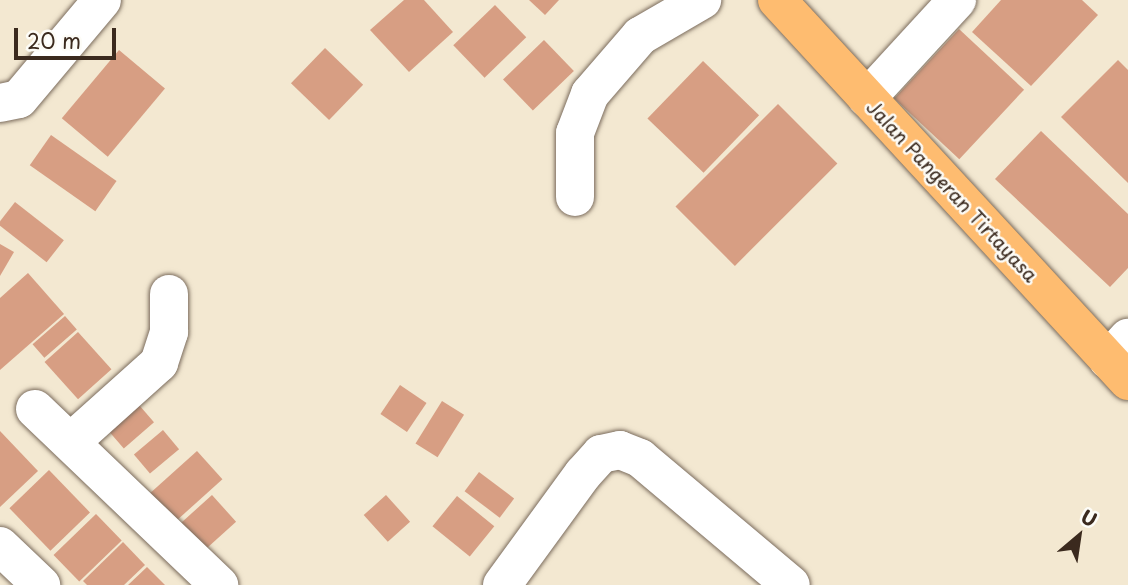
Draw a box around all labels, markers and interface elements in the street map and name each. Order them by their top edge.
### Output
scale bar [18,14,119,58]
text: 20 m [27,24,81,56]
street label: Jalan Pangeran Tirtayasa [862,96,1042,286]
north arrow [1044,501,1114,571]
text: U [1076,502,1102,533]

